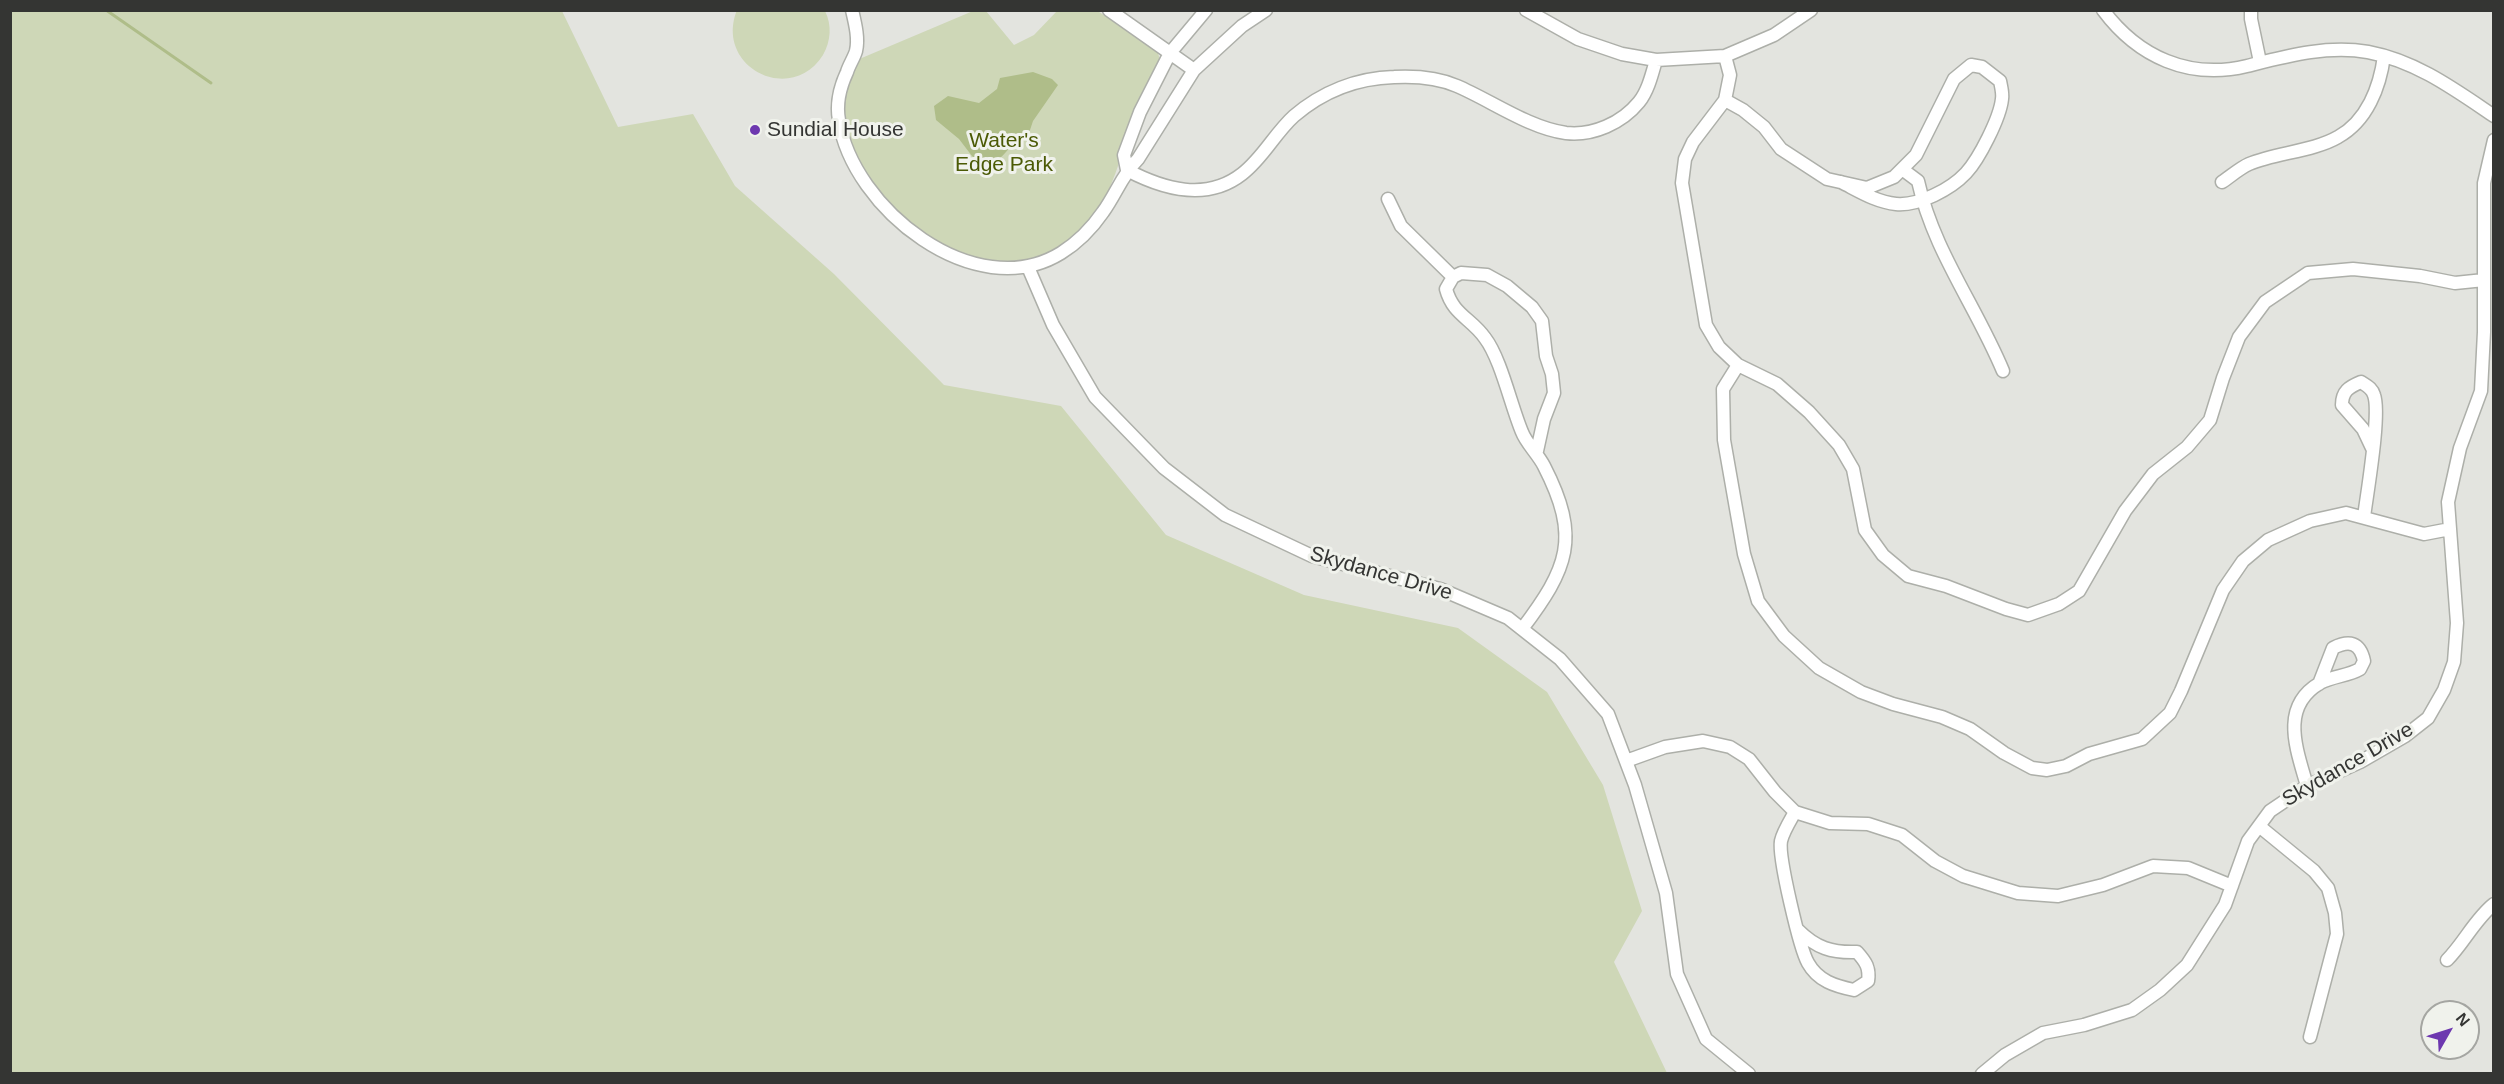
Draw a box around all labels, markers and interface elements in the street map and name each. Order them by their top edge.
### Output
place label: Sundial House [767,117,904,143]
marker: Sundial House [748,123,762,137]
park label: Water's Edge Park [955,128,1053,178]
street label: Skydance Drive [1307,542,1455,606]
street label: Skydance Drive [2278,717,2418,813]
north arrow [2420,1000,2480,1060]
text: N [2453,1010,2473,1029]

